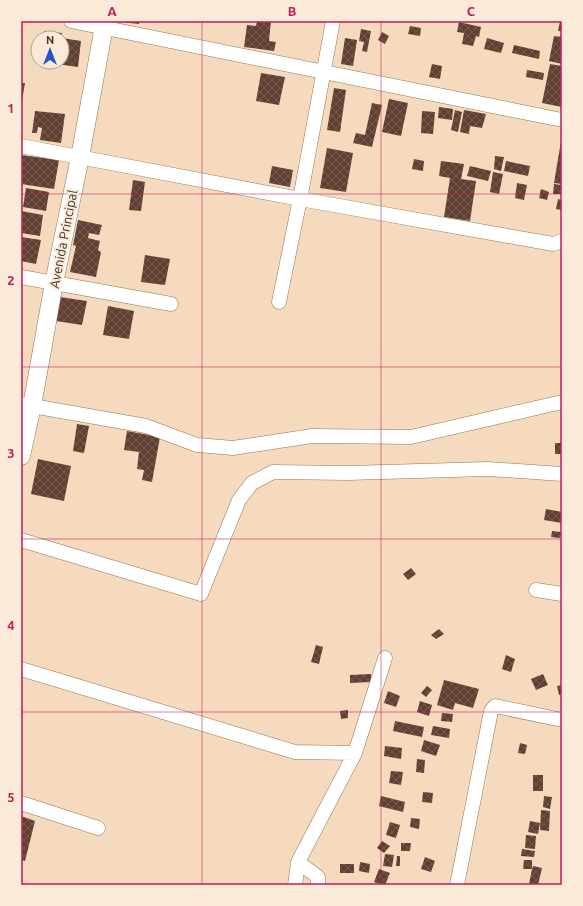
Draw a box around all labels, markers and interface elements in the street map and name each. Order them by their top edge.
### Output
text: A [107,4,117,18]
text: B [288,4,297,18]
text: C [467,4,476,18]
north arrow [30,30,70,70]
text: N [46,34,54,46]
text: 1 [7,101,15,115]
street label: Avenida Principal [47,188,80,289]
text: 2 [7,273,15,287]
text: 3 [7,446,15,460]
text: 4 [7,618,15,632]
text: 5 [7,790,15,804]

